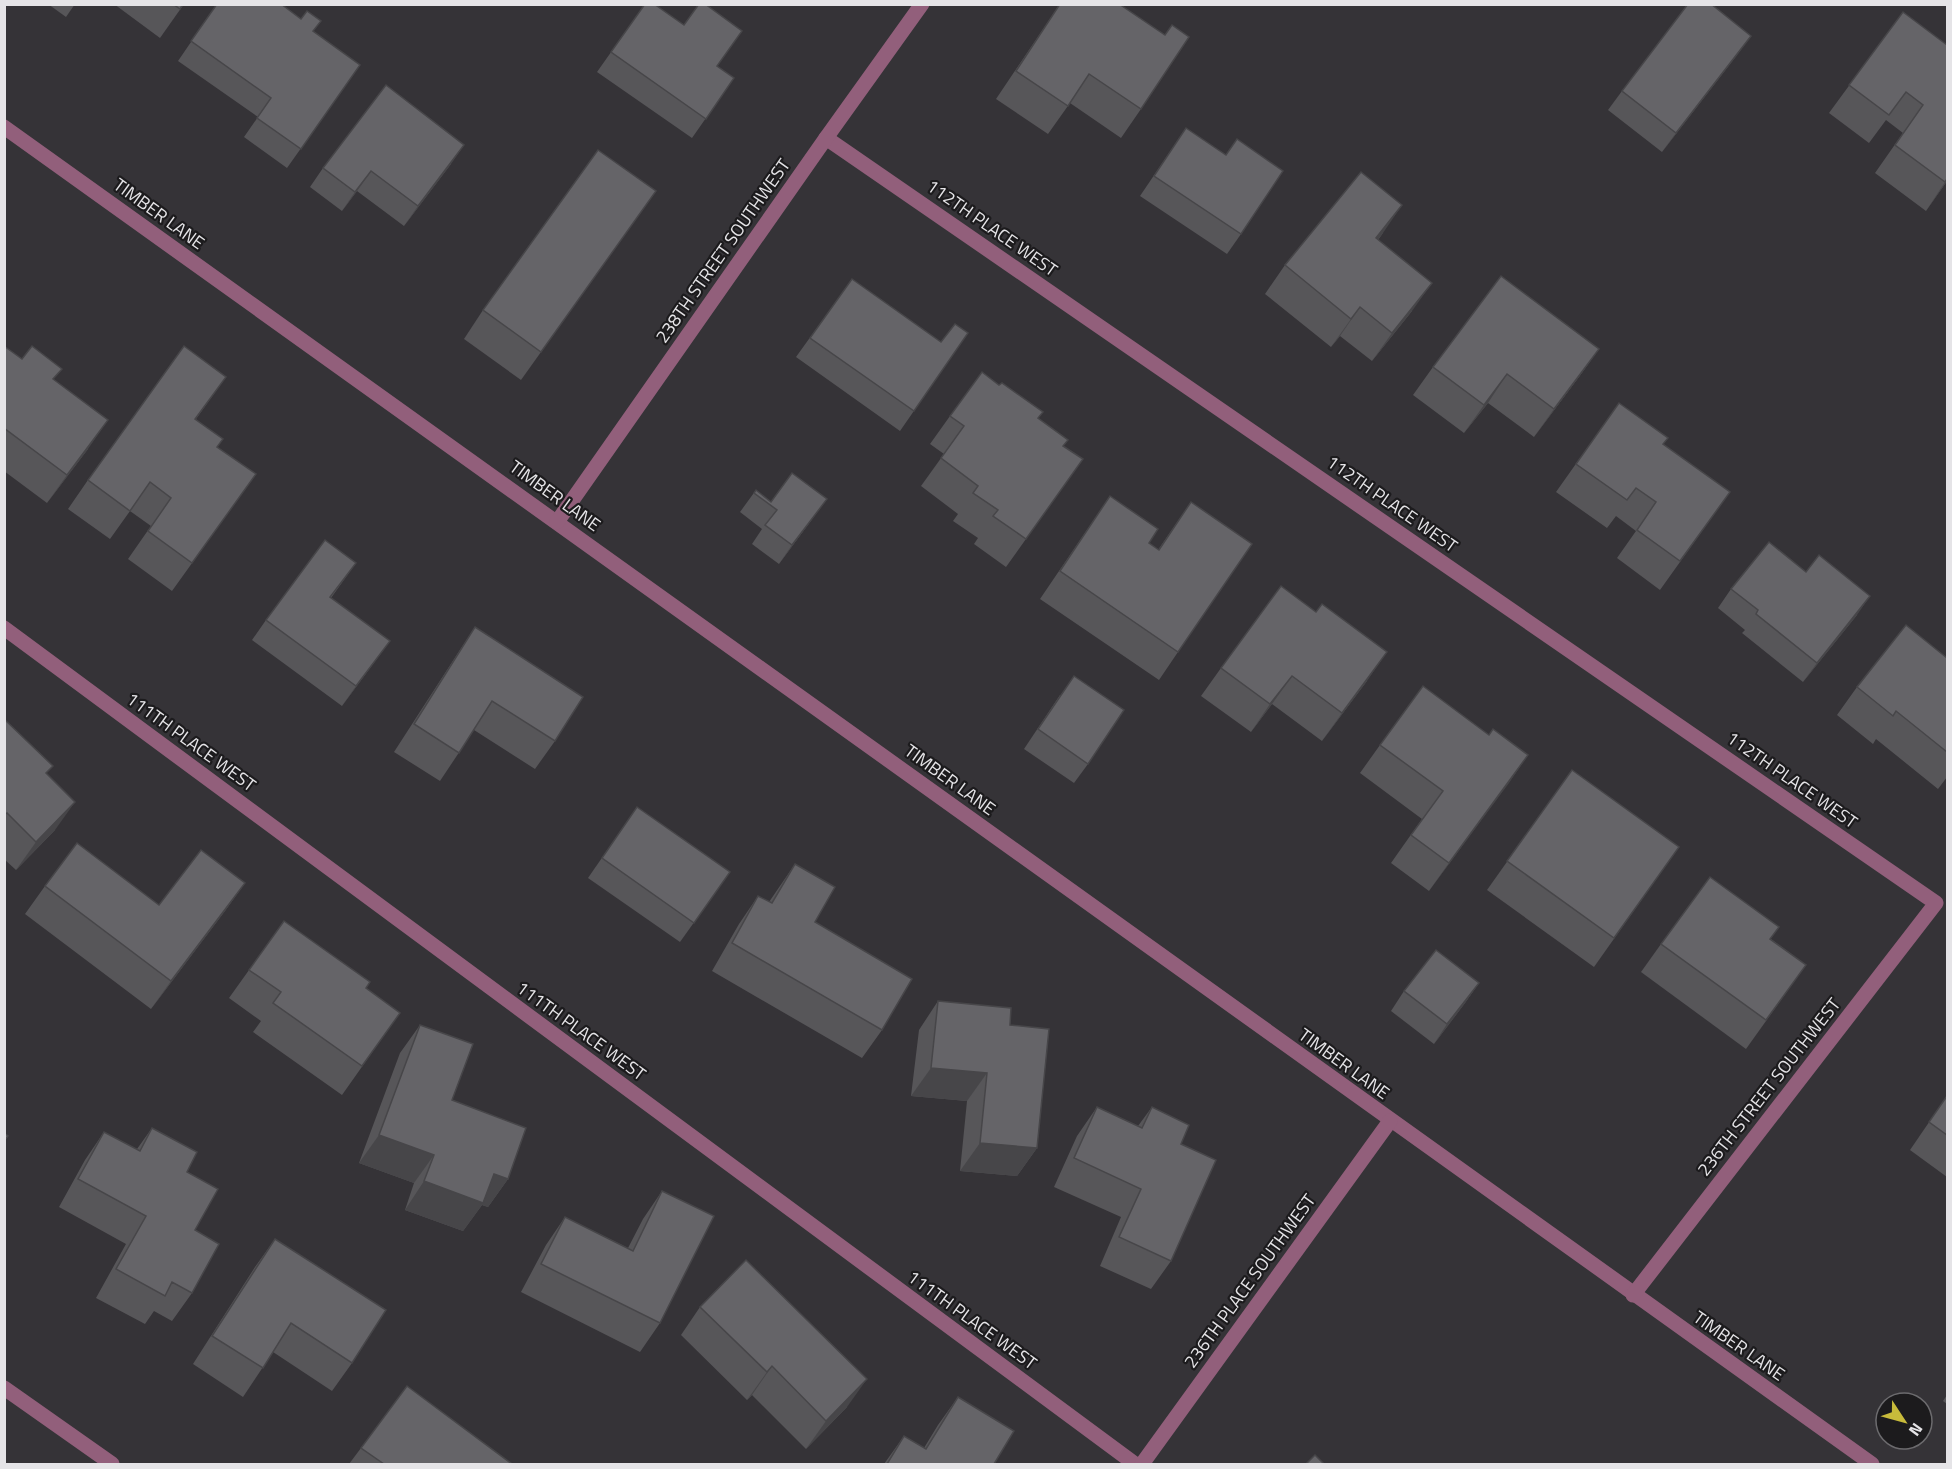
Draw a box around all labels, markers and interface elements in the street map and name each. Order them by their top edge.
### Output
street label: 238TH STREET SOUTHWEST [649,153,797,348]
street label: TIMBER LANE [108,171,210,256]
street label: 112TH PLACE WEST [921,172,1064,283]
street label: 112TH PLACE WEST [1321,448,1464,559]
street label: TIMBER LANE [504,453,606,538]
street label: 111TH PLACE WEST [121,685,262,798]
street label: 112TH PLACE WEST [1721,724,1864,835]
street label: TIMBER LANE [899,737,1001,822]
street label: 111TH PLACE WEST [511,974,652,1087]
street label: 236TH STREET SOUTHWEST [1690,992,1847,1181]
street label: TIMBER LANE [1293,1021,1395,1106]
street label: 236TH PLACE SOUTHWEST [1177,1188,1322,1373]
street label: 111TH PLACE WEST [902,1263,1043,1376]
street label: TIMBER LANE [1688,1304,1791,1387]
north arrow [1874,1391,1934,1451]
text: N [1903,1418,1929,1441]

